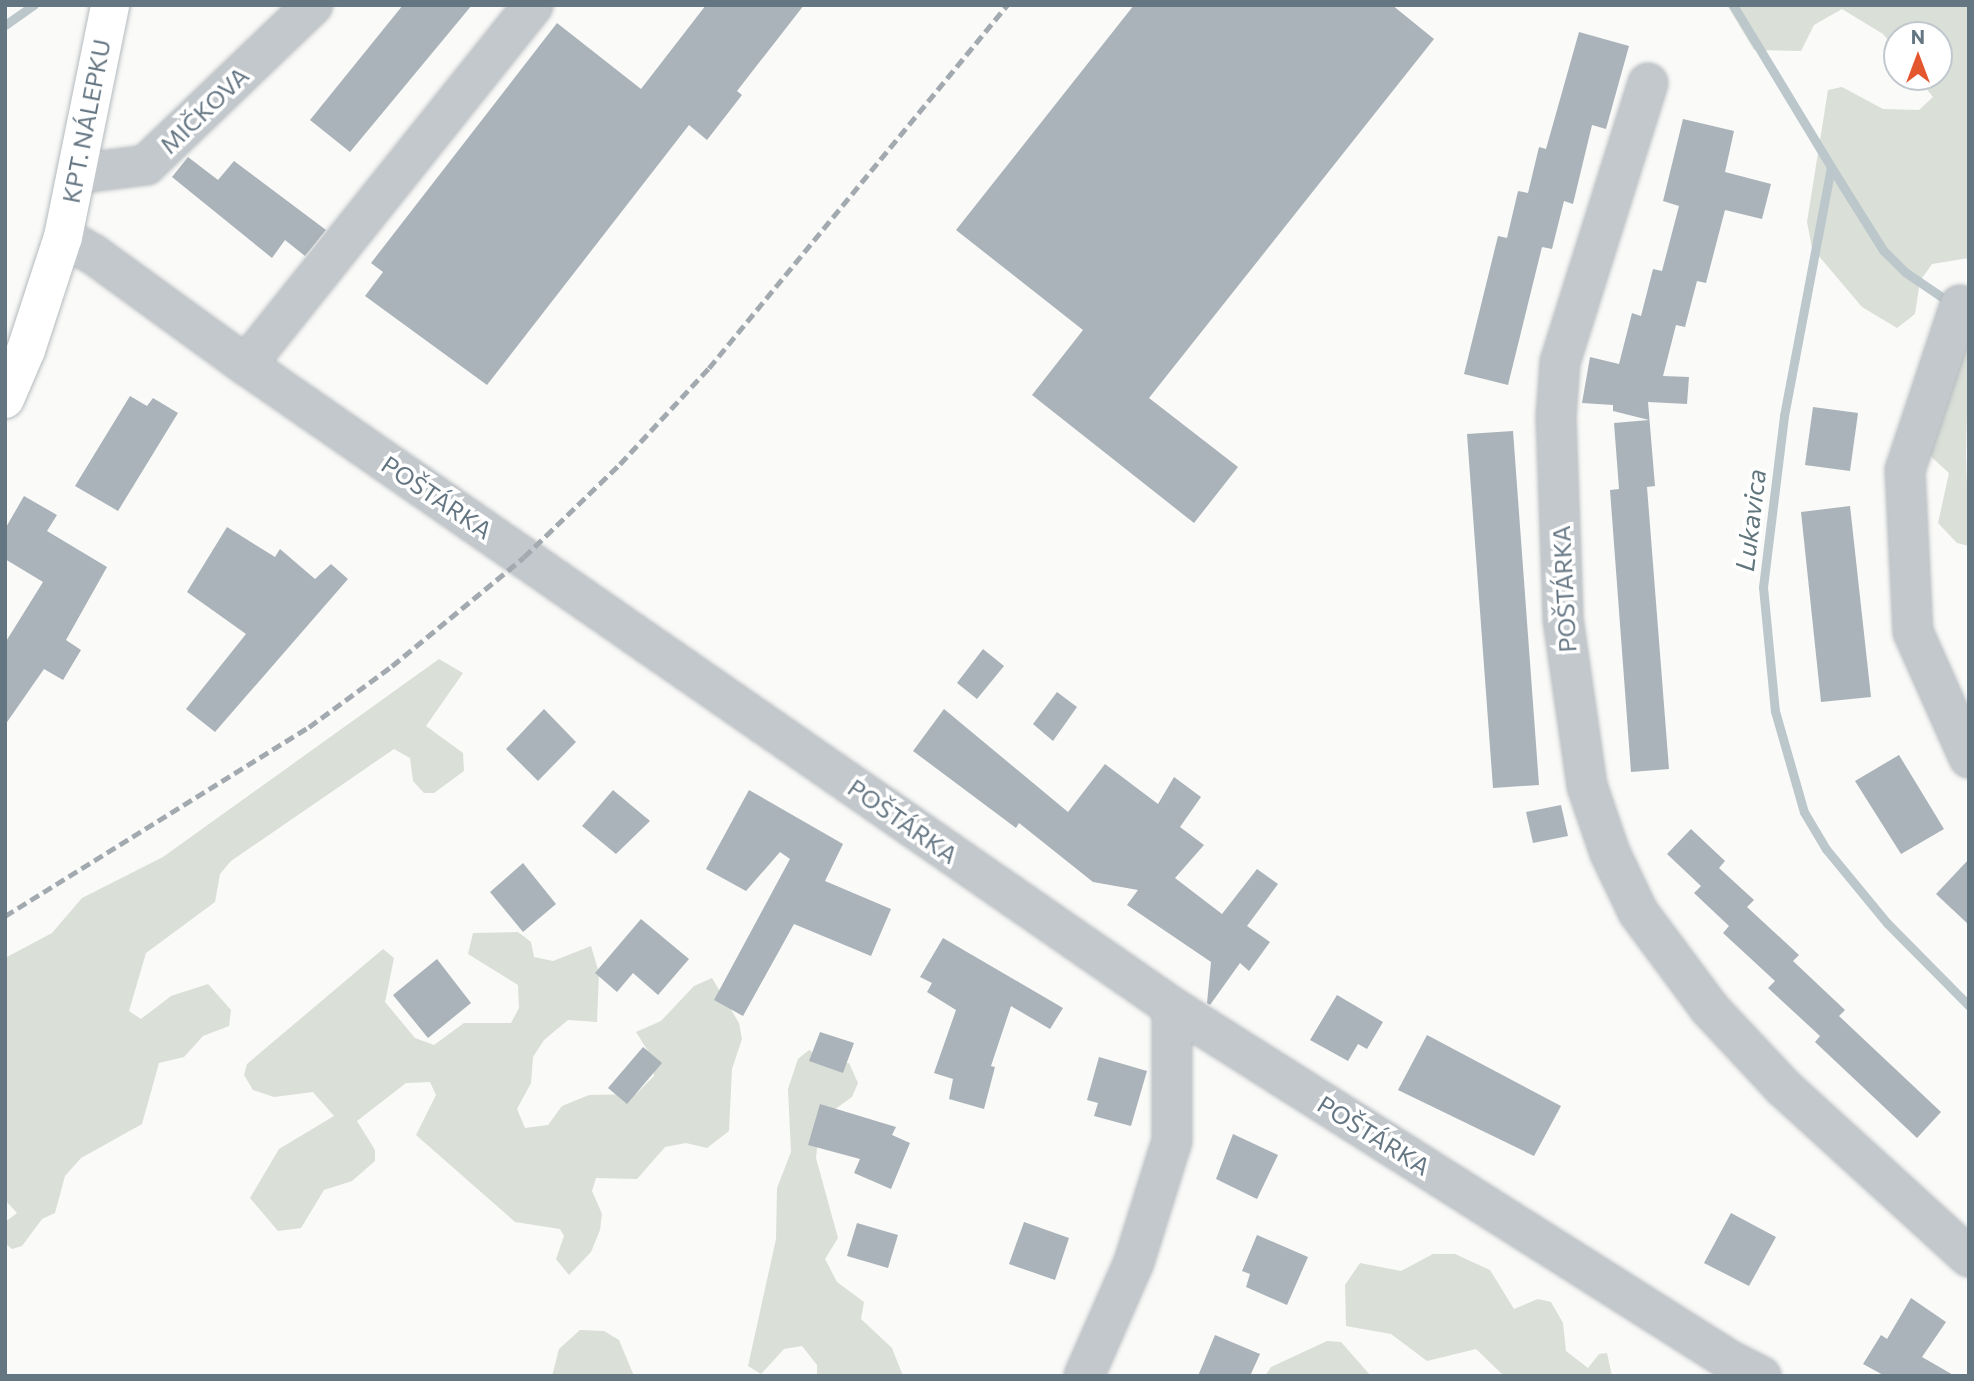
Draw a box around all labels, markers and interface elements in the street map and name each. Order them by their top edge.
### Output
north arrow [1883,21,1953,91]
text: N [1911,25,1925,48]
street label: KPT. NÁLEPKU [56,37,116,205]
street label: MIČKOVA [154,61,254,159]
street label: POŠTÁRKA [376,450,498,544]
water label: Lukavica [1728,467,1772,573]
street label: POŠTÁRKA [1546,525,1582,653]
street label: POŠTÁRKA [843,773,963,869]
street label: POŠTÁRKA [1313,1089,1435,1181]

